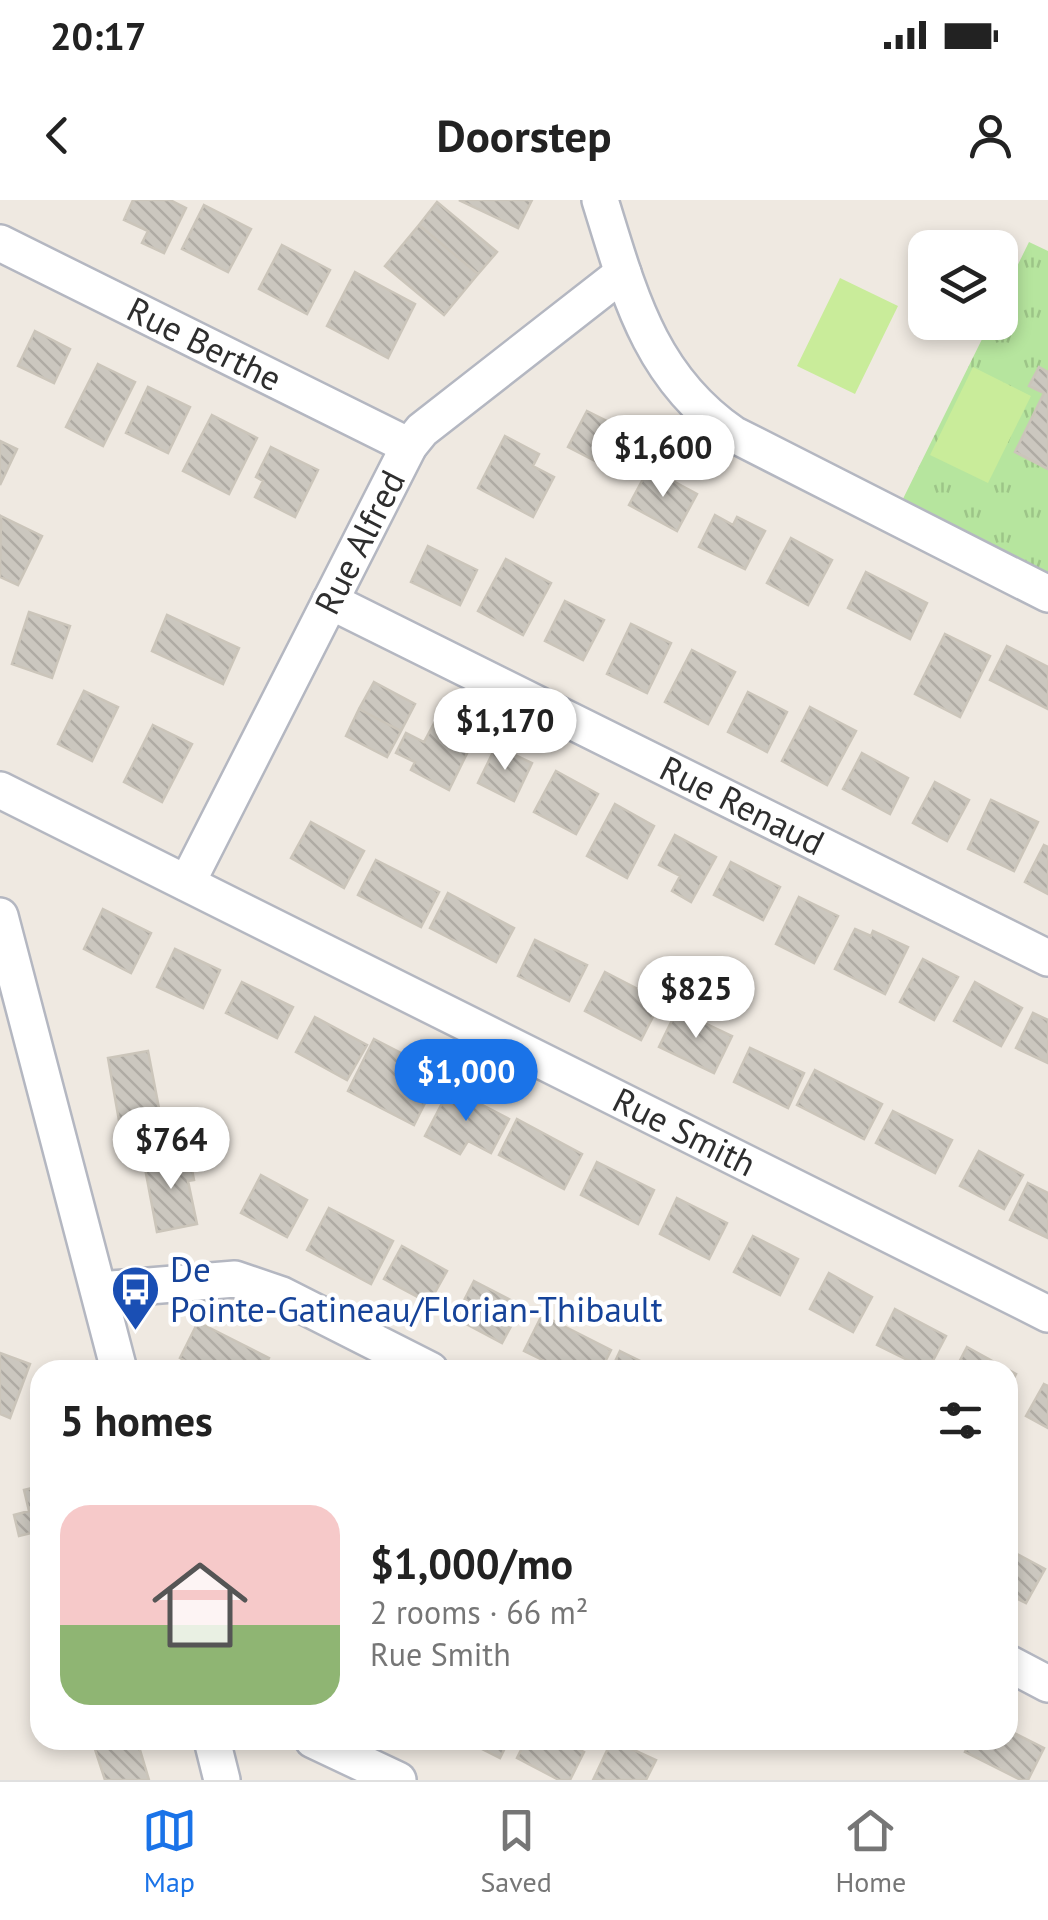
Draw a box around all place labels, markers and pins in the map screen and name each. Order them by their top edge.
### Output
pin: $1,600 [582,415,744,500]
pin: $1,170 [424,688,586,773]
pin: $825 [637,956,755,1041]
pin: $1,000 [385,1039,547,1124]
pin: $764 [112,1107,230,1192]
place label: De Pointe-Gatineau/Florian-Thibault [170,1246,663,1332]
bus stop icon: De Pointe-Gatineau/Florian-Thibault [109,1264,161,1332]

